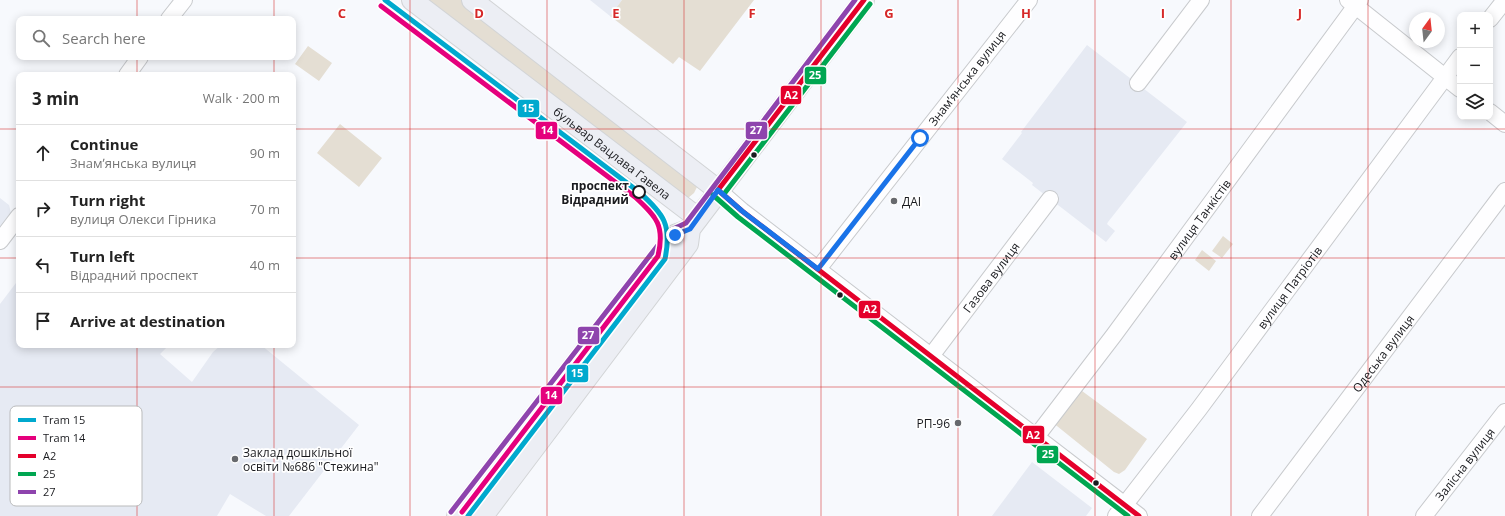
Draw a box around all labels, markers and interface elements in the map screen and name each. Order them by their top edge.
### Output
text: C [338,4,346,22]
text: D [474,4,484,22]
text: E [612,4,620,22]
text: F [748,4,756,22]
text: G [884,4,894,22]
text: H [1021,4,1031,22]
text: I [1161,4,1165,22]
text: J [1297,4,1302,22]
north arrow [1409,12,1445,48]
map controls [1457,12,1493,120]
button: + [1457,12,1493,48]
search box [16,16,296,60]
icon: search [30,27,52,49]
street label: Знамʼянська вулиця [924,27,1010,129]
text: Search here [62,28,146,48]
button: − [1457,48,1493,84]
line badge: 25 [804,66,827,85]
text: 25 [809,67,821,82]
button: layers [1457,84,1493,120]
line badge: А2 [780,85,802,105]
text: 3 min [32,87,79,110]
text: А2 [784,87,798,102]
text: Walk · 200 m [203,89,280,107]
line badge: 15 [517,99,540,118]
text: 15 [522,100,534,115]
street label: бульвар Вацлава Гавела [550,103,675,203]
line badge: 14 [535,121,558,140]
line badge: 27 [745,121,768,140]
text: 14 [541,122,554,137]
text: 27 [750,122,762,137]
route start [911,129,929,147]
text: Continue [70,134,138,154]
icon: ahead [32,142,54,164]
text: 90 m [250,144,280,162]
unlabelled marker [749,150,759,160]
text: Знамʼянська вулиця [70,154,196,172]
street label: вулиця Танкістів [1164,175,1234,263]
place label: проспект Відрадний [561,177,629,208]
marker: проспект Відрадний [632,185,646,199]
text: Turn right [70,190,145,210]
place label: ДАІ [902,193,921,210]
marker: ДАІ [889,196,899,206]
icon: right [32,198,54,220]
text: 70 m [250,200,280,218]
text: вулиця Олекси Гірника [70,210,216,228]
route end [666,226,684,244]
street label: Газова вулиця [959,238,1023,316]
street label: вулиця Патріотів [1253,242,1326,332]
text: Turn left [70,246,135,266]
icon: left [32,254,54,276]
text: 40 m [250,256,280,274]
text: Відрадний проспект [70,266,198,284]
unlabelled marker [835,290,845,300]
line badge: А2 [858,300,881,319]
text: А2 [863,301,877,316]
icon: arrive [32,310,54,332]
text: Arrive at destination [70,311,225,331]
street label: Одеська вулиця [1348,311,1418,396]
line badge: 27 [577,326,600,345]
text: 27 [582,327,594,342]
line badge: 15 [566,364,589,383]
text: 15 [571,365,583,380]
line badge: 14 [540,386,563,405]
text: 14 [545,387,558,402]
legend [10,406,142,506]
text: Tram 15 [43,412,85,427]
place label: РП-96 [916,415,950,432]
marker: РП-96 [953,418,963,428]
street label: Залісна вулиця [1431,424,1498,504]
line badge: А2 [1022,425,1045,444]
text: А2 [1026,427,1040,442]
text: Tram 14 [43,430,86,445]
place label: Заклад дошкільної освіти №686 "Стежина" [243,444,378,475]
line badge: 25 [1036,445,1059,464]
text: 25 [1042,446,1054,461]
text: А2 [43,448,56,463]
marker: Заклад дошкільної освіти №686 "Стежина" [230,454,240,464]
text: 25 [43,466,56,481]
unlabelled marker [1091,478,1101,488]
text: 27 [43,484,56,499]

